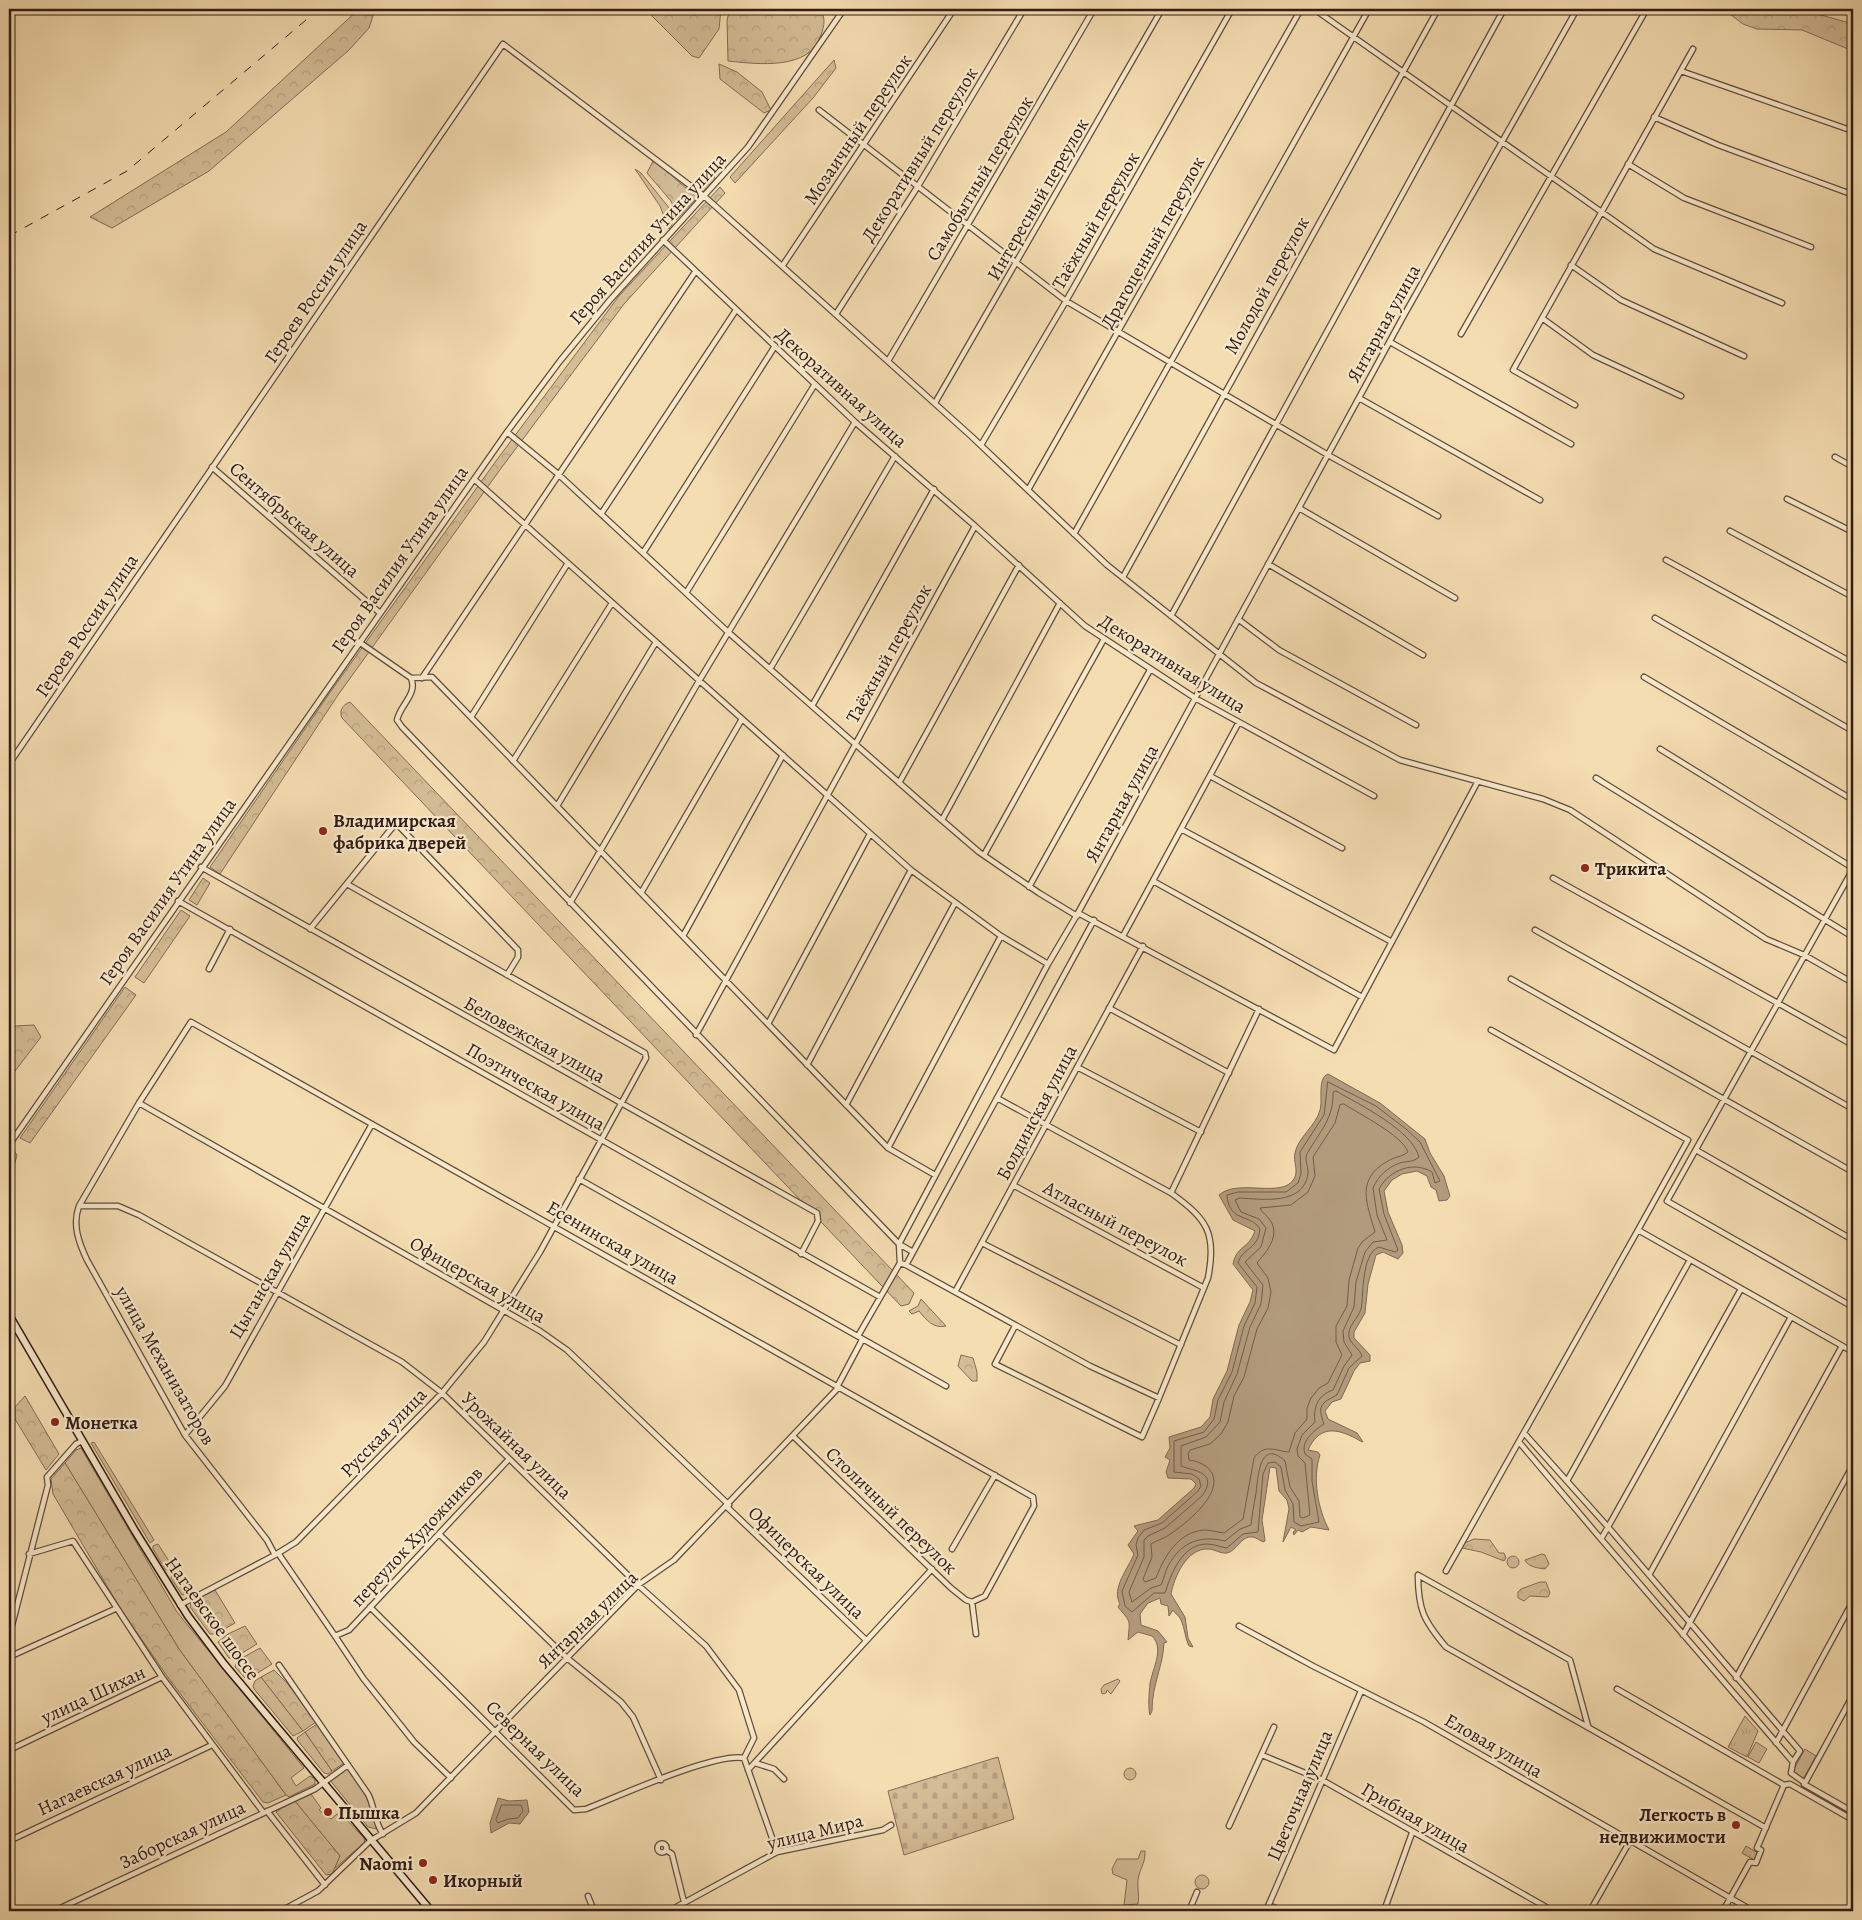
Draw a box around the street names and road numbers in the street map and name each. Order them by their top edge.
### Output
street label: Мозаичный переулок [798,49,918,210]
street label: Декоративный переулок [855,62,984,247]
street label: Самобытный переулок [920,91,1040,266]
street label: Интересный переулок [981,113,1095,285]
street label: Героя Василия Утина улица [563,147,732,330]
street label: Таёжный переулок [1046,147,1146,294]
street label: Драгоценный переулок [1095,152,1211,333]
street label: Молодой переулок [1218,212,1316,359]
street label: Героев России улица [258,215,374,368]
street label: Янтарная улица [1341,260,1427,387]
street label: Декоративная улица [770,322,913,454]
street label: Сентябрьская улица [224,456,365,584]
street label: Героя Василия Утина улица [325,460,475,659]
street label: Героев России улица [29,549,145,702]
street label: Таёжный переулок [840,579,938,728]
street label: Декоративная улица [1094,608,1251,720]
street label: Янтарная улица [1079,740,1165,867]
street label: Героя Василия Утина улица [93,792,243,991]
street label: Беловежская улица [459,990,610,1090]
street label: Поэтическая улица [461,1036,610,1137]
street label: Болдинская улица [990,1040,1084,1185]
street label: Атласный переулок [1038,1174,1192,1273]
street label: Есенинская улица [542,1194,684,1291]
street label: Цыганская улица [223,1207,317,1343]
street label: Офицерская улица [405,1230,550,1329]
street label: улица Механизаторов [108,1280,221,1450]
street label: Русская улица [334,1382,433,1483]
street label: Урожайная улица [455,1386,577,1505]
street label: Столичный переулок [820,1441,963,1581]
street label: переулок Художников [345,1461,489,1612]
street label: Офицерская улица [742,1500,871,1625]
street label: Нагаевское шоссе [159,1552,266,1686]
street label: Янтарная улица [532,1565,644,1675]
street label: улица Шихан [36,1659,150,1731]
street label: Северная улица [480,1695,591,1803]
street label: Еловая улица [1440,1707,1548,1785]
street label: Цветочная улица [1261,1726,1339,1865]
street label: Нагаевская улица [33,1737,176,1822]
street label: Грибная улица [1357,1776,1475,1859]
street label: Заборская улица [115,1794,250,1875]
street label: улица Мира [764,1807,866,1857]

